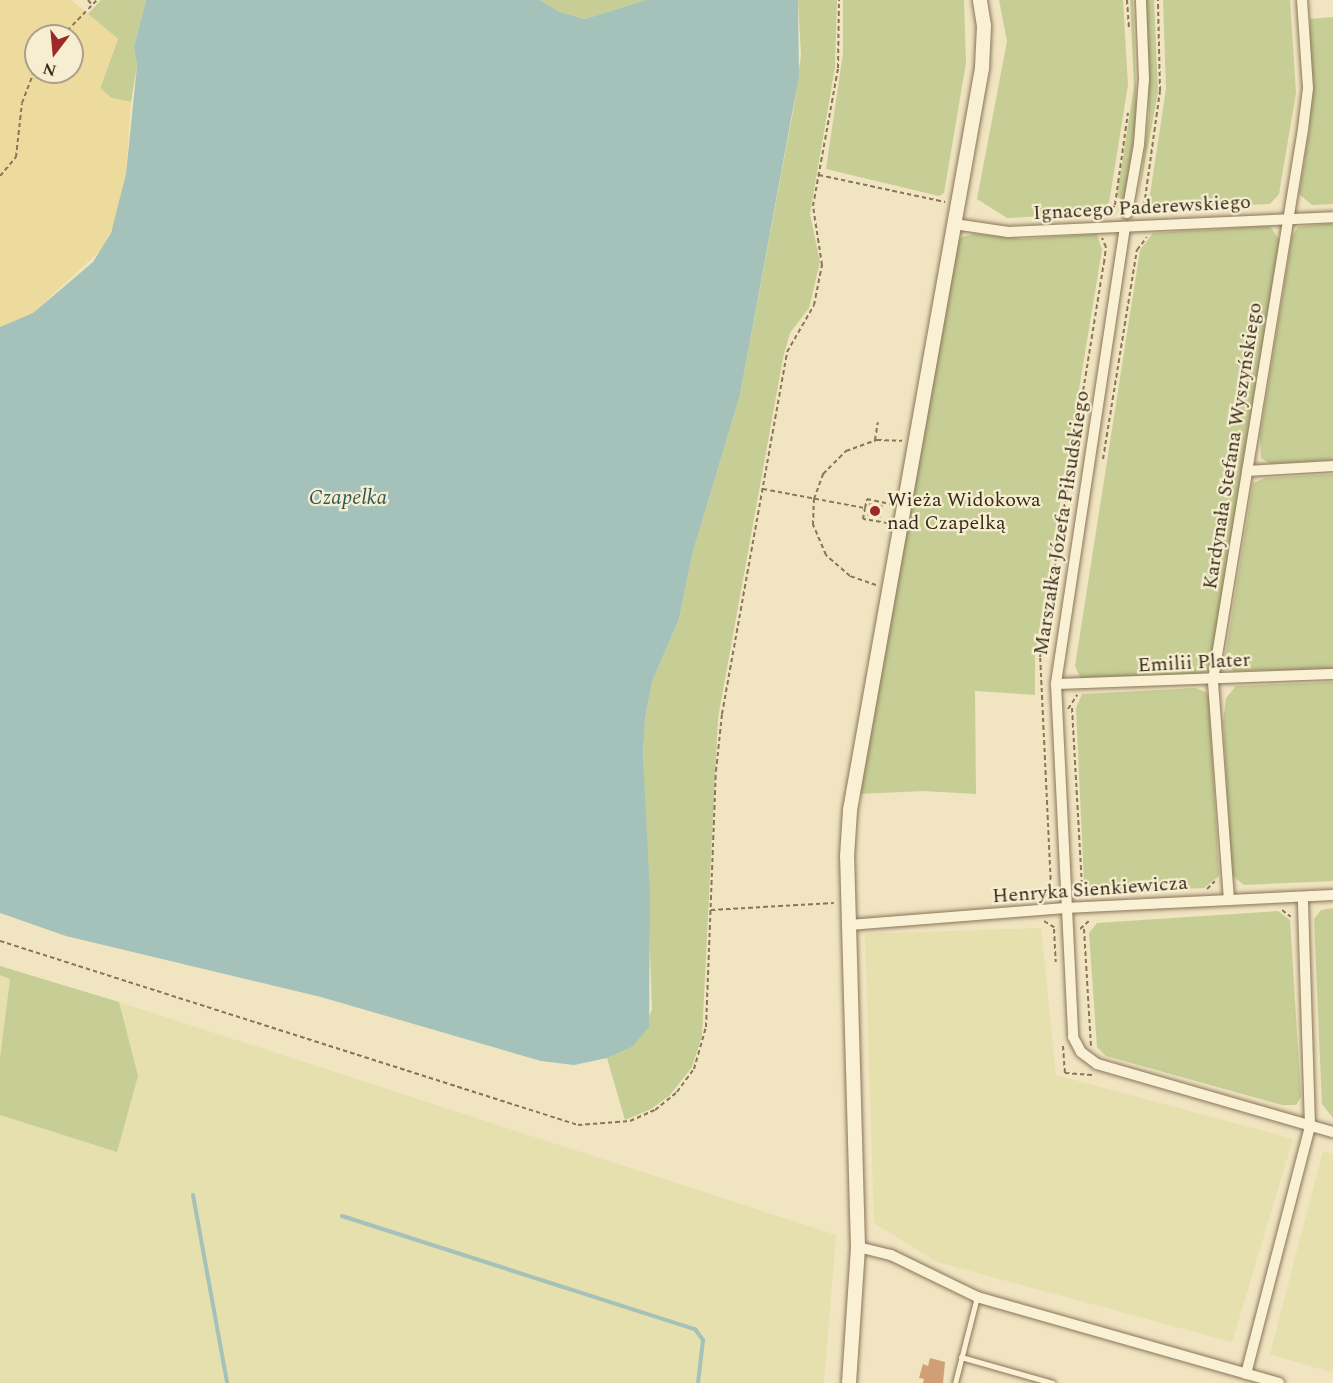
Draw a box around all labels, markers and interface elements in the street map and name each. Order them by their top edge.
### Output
north arrow [24,24,84,84]
text: N [40,56,59,83]
street label: Ignacego Paderewskiego [1032,190,1252,226]
street label: Kardynała Stefana Wyszyńskiego [1198,301,1268,591]
street label: Marszałka Józefa Piłsudskiego [1029,389,1095,657]
water label: Czapelka [309,485,387,511]
place label: Wieża Widokowa nad Czapelką [887,488,1041,535]
marker: Wieża Widokowa nad Czapelką [868,504,882,518]
street label: Emilii Plater [1137,648,1251,678]
street label: Henryka Sienkiewicza [991,871,1189,909]

